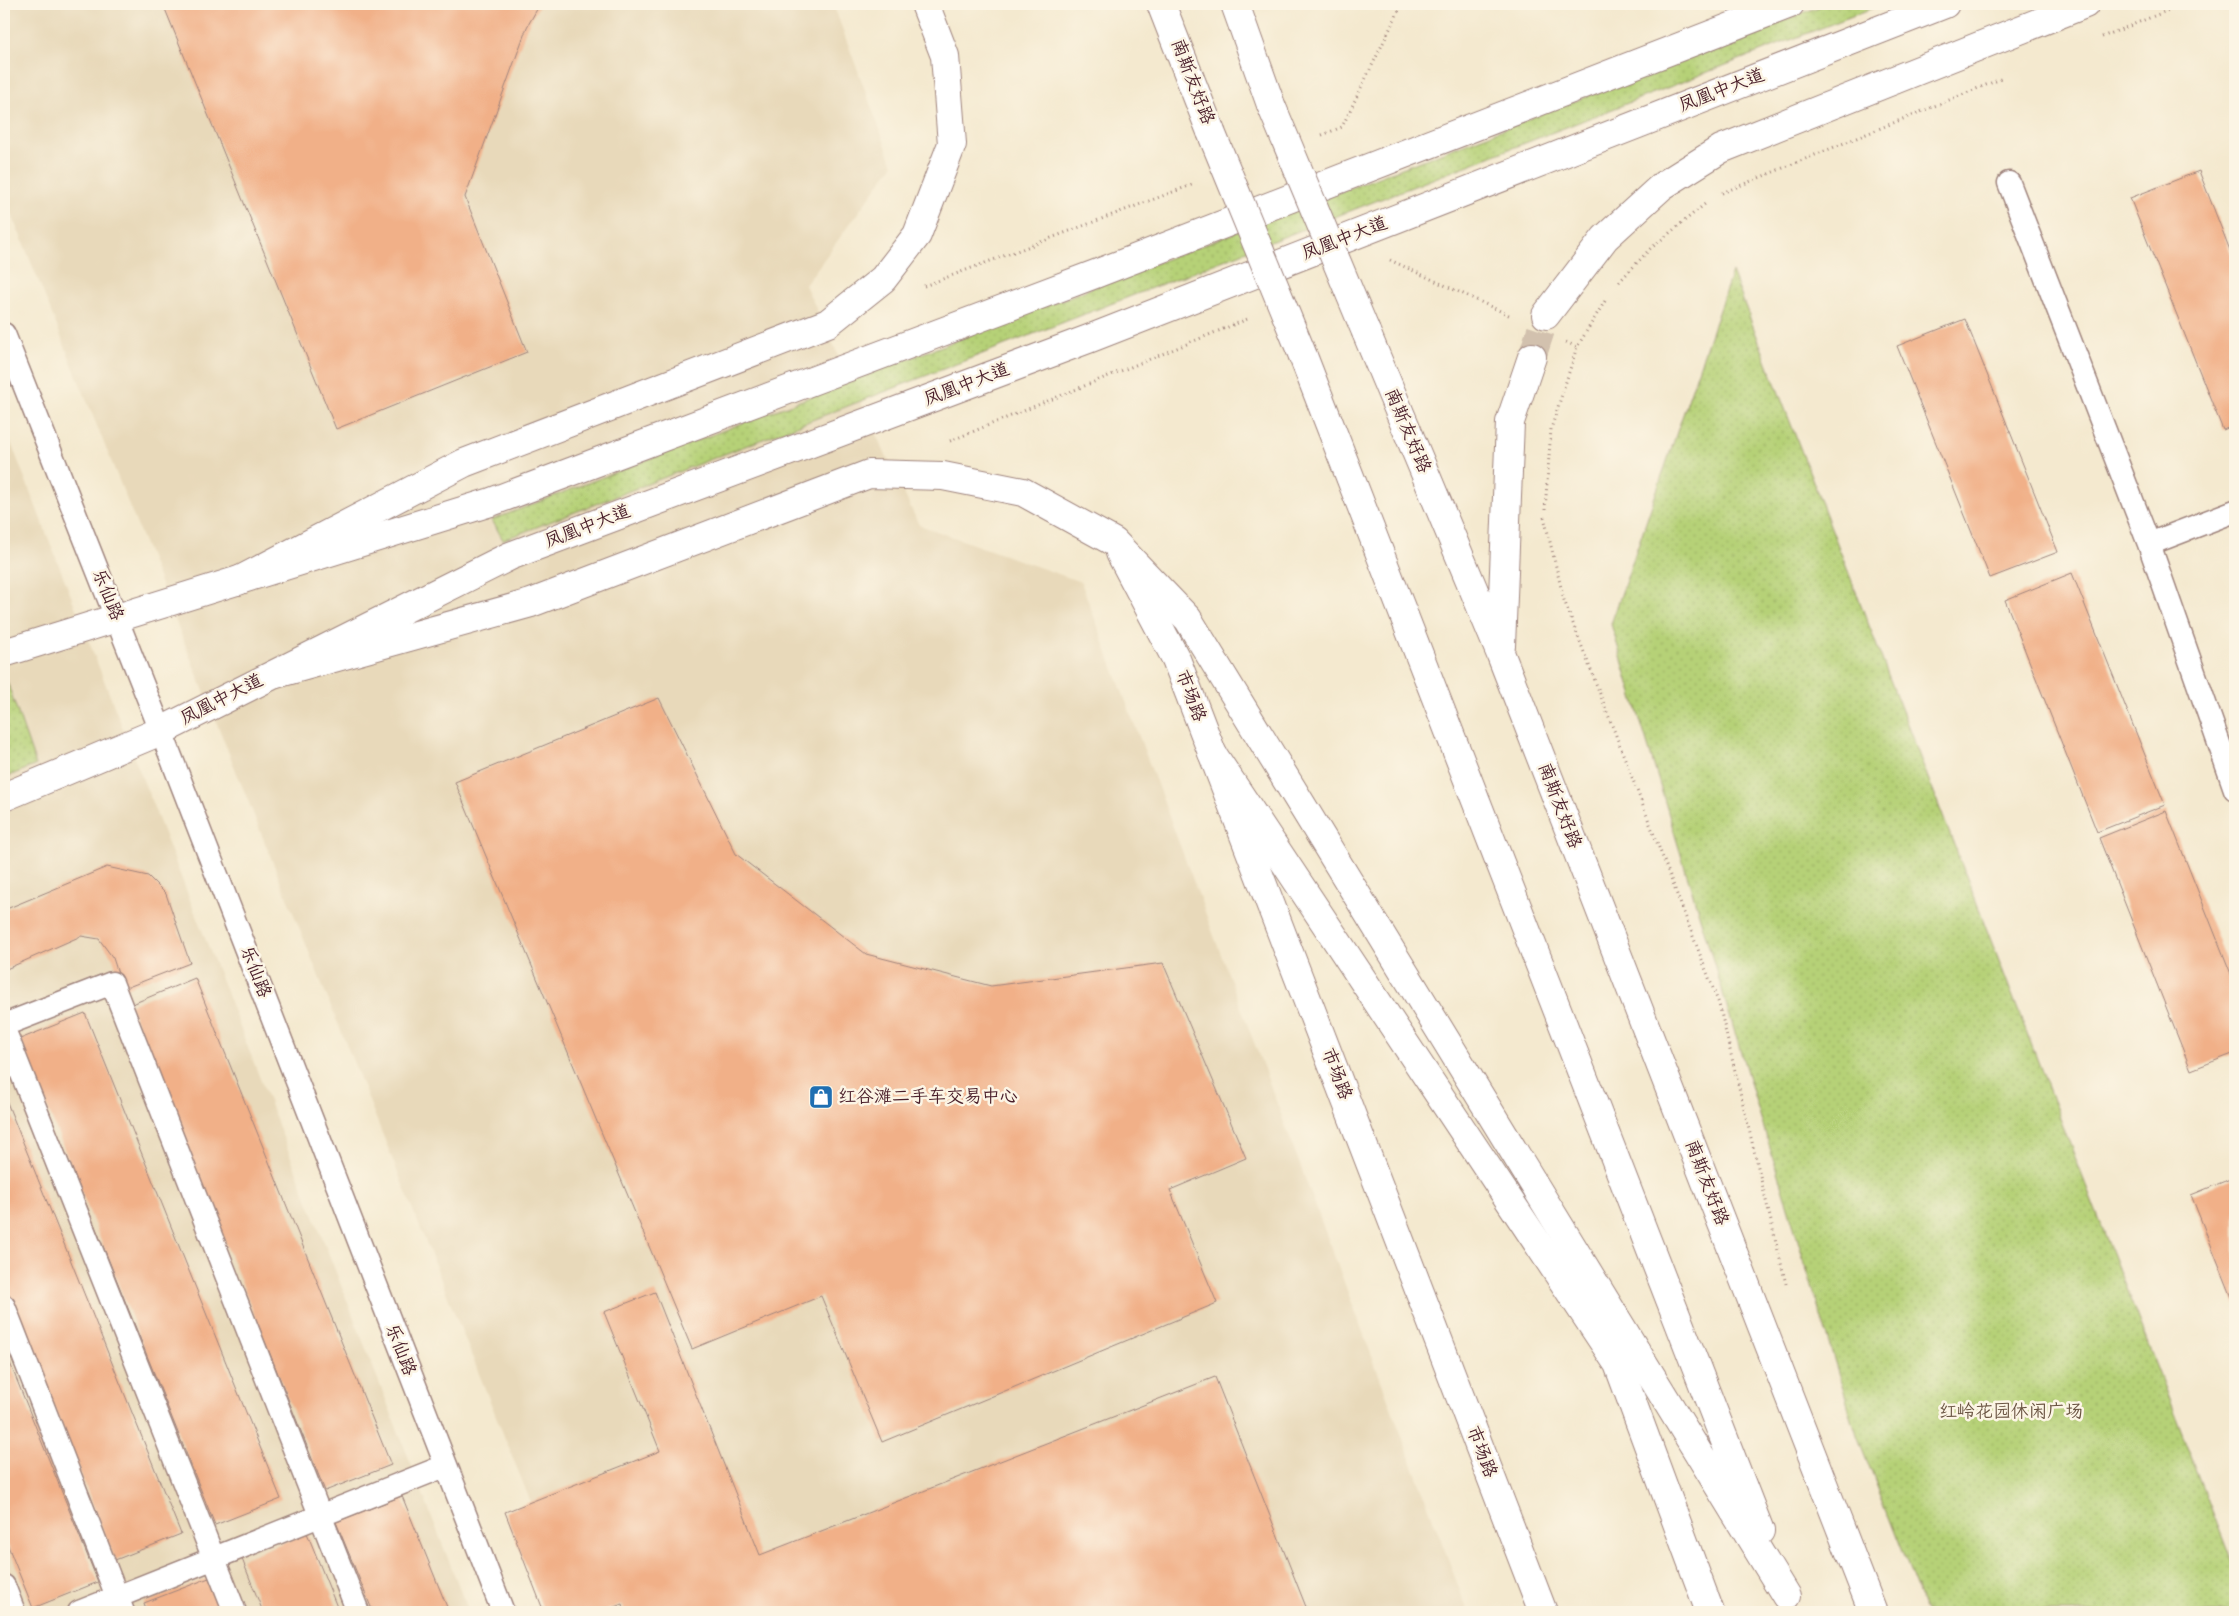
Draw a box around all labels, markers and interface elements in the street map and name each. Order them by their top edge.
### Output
street label: 南斯友好路 [1162,35,1222,129]
street label: 凤凰中大道 [1675,61,1769,121]
street label: 凤凰中大道 [1298,209,1392,269]
street label: 凤凰中大道 [920,355,1014,415]
street label: 南斯友好路 [1376,384,1438,478]
street label: 凤凰中大道 [541,497,635,557]
street label: 乐仙路 [83,565,131,625]
street label: 市场路 [1167,666,1213,726]
street label: 凤凰中大道 [175,667,269,733]
street label: 南斯友好路 [1529,759,1589,853]
street label: 乐仙路 [232,942,278,1002]
street label: 市场路 [1313,1044,1359,1104]
place label: 红谷滩二手车交易中心 [838,1083,1018,1112]
shop icon: 红谷滩二手车交易中心 [808,1084,834,1110]
street label: 南斯友好路 [1676,1136,1736,1230]
street label: 乐仙路 [377,1320,423,1380]
park label: 红岭花园休闲广场 [1939,1398,2083,1427]
street label: 市场路 [1458,1422,1504,1482]

